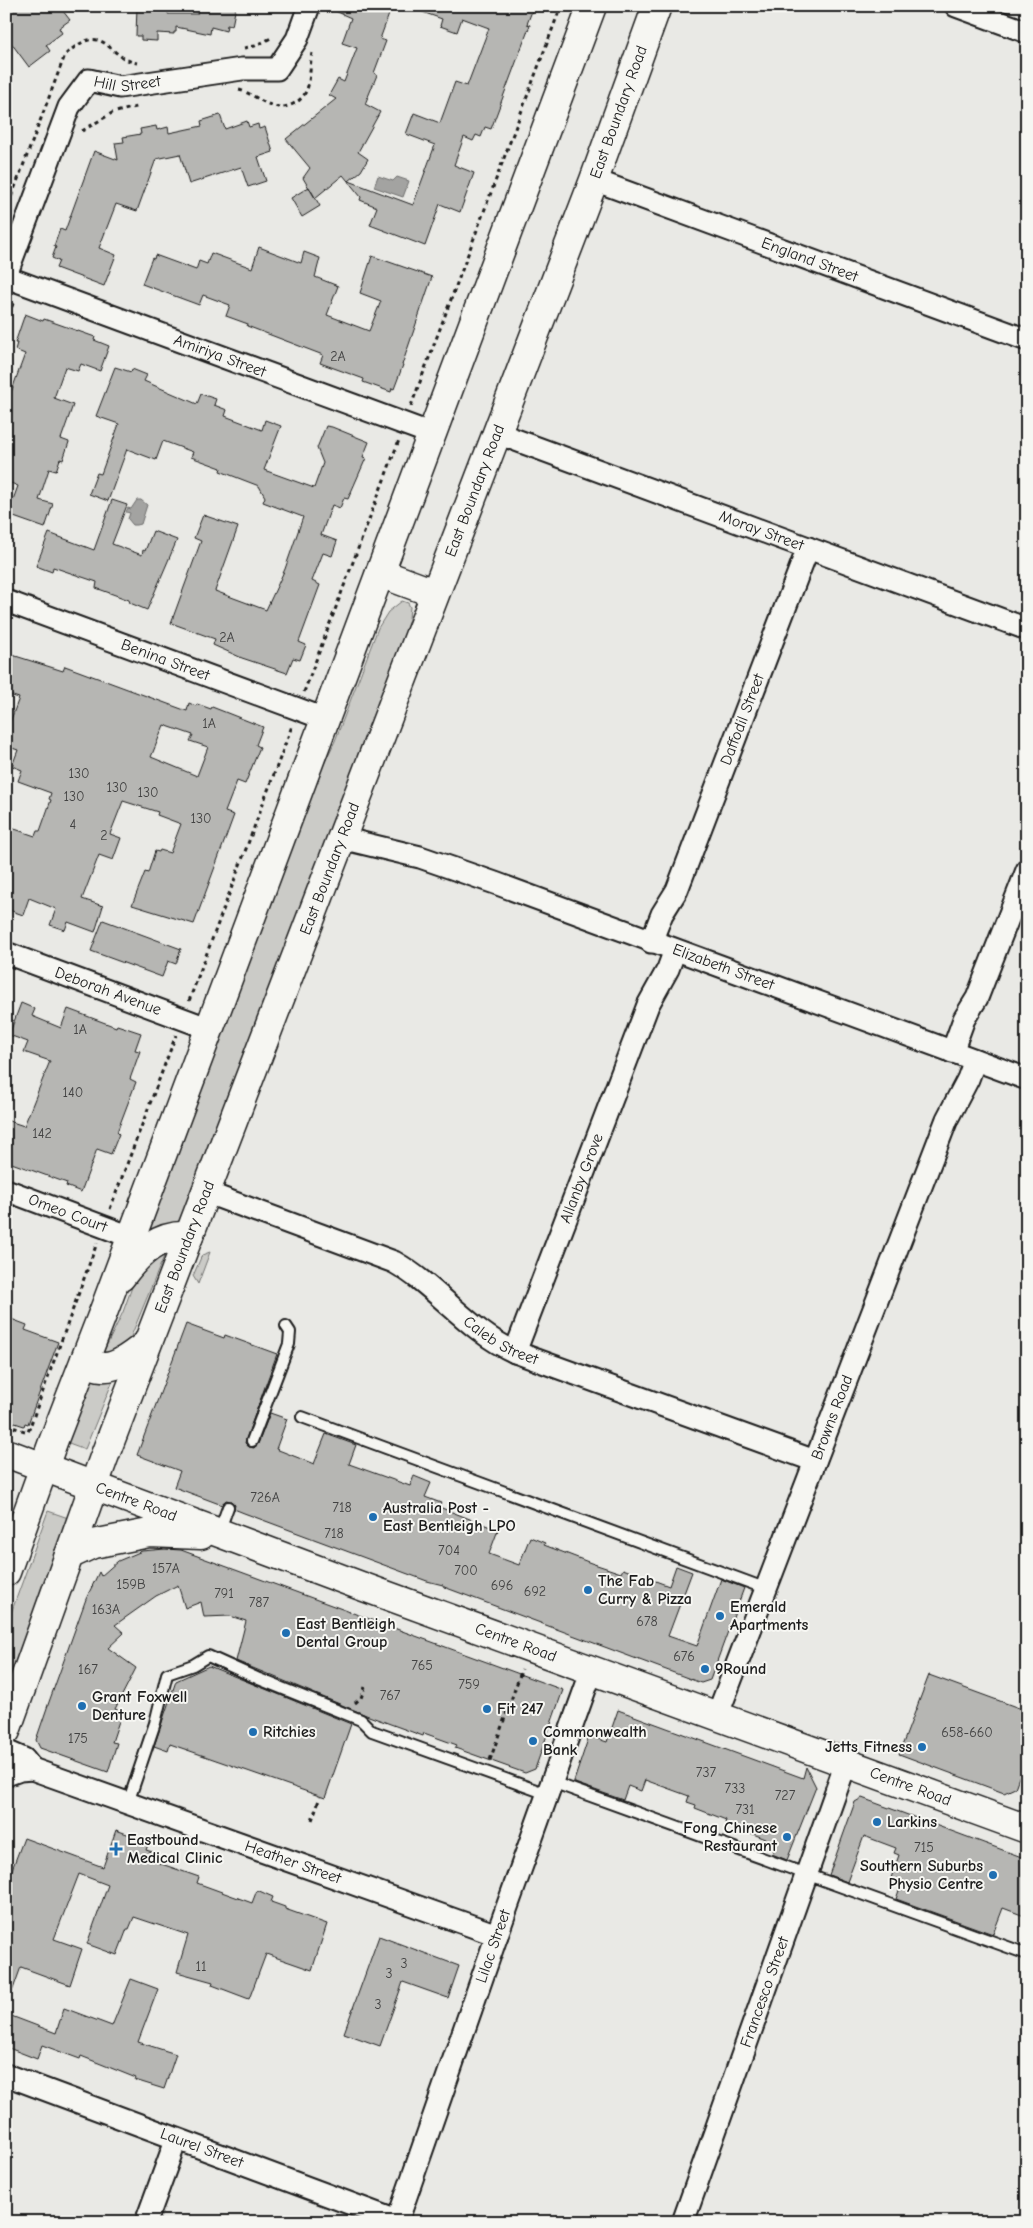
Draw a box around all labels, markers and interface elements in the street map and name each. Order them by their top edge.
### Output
street label: East Boundary Road [586,43,651,181]
street label: Hill Street [92,72,162,96]
street label: England Street [759,234,861,286]
street label: Amiriya Street [171,331,269,381]
house number: 2A [330,348,346,365]
street label: East Boundary Road [441,422,508,559]
street label: Moray Street [717,507,807,555]
house number: 2A [219,629,235,646]
street label: Benina Street [119,635,213,685]
street label: Daffodil Street [717,671,768,768]
house number: 1A [202,715,216,732]
house number: 130 [68,765,90,782]
house number: 130 [106,779,128,796]
house number: 130 [137,784,159,801]
house number: 130 [63,788,85,805]
street label: East Boundary Road [296,800,363,937]
house number: 130 [190,810,212,827]
house number: 4 [70,816,77,833]
house number: 2 [100,827,108,844]
street label: Elizabeth Street [670,940,777,994]
street label: Deborah Avenue [52,963,164,1019]
house number: 1A [73,1021,87,1038]
house number: 140 [63,1084,83,1101]
house number: 142 [32,1125,52,1142]
street label: Allanby Grove [556,1131,607,1226]
street label: East Boundary Road [151,1178,218,1316]
street label: Omeo Court [26,1190,110,1236]
street label: Caleb Street [460,1312,541,1369]
street label: Browns Road [808,1372,857,1462]
street label: Centre Road [93,1478,179,1525]
house number: 726A [250,1489,280,1506]
house number: 718 [332,1499,352,1516]
place label: Australia Post - East Bentleigh LPO [383,1499,516,1535]
marker: Australia Post - East Bentleigh LPO [367,1511,379,1523]
house number: 718 [324,1525,344,1542]
house number: 704 [438,1542,460,1559]
house number: 157A [152,1560,180,1577]
house number: 700 [454,1562,478,1579]
place label: The Fab Curry & Pizza [598,1572,692,1608]
house number: 159B [116,1576,146,1593]
house number: 696 [491,1577,513,1594]
house number: 692 [524,1583,546,1600]
marker: The Fab Curry & Pizza [582,1584,594,1596]
house number: 791 [214,1585,234,1602]
house number: 787 [249,1594,270,1611]
place label: Emerald Apartments [730,1598,809,1634]
house number: 163A [92,1601,120,1618]
marker: Emerald Apartments [714,1610,726,1622]
house number: 678 [636,1613,658,1630]
place label: East Bentleigh Dental Group [296,1615,396,1651]
street label: Centre Road [473,1619,559,1666]
marker: East Bentleigh Dental Group [280,1627,292,1639]
house number: 676 [673,1648,695,1665]
house number: 765 [411,1657,433,1674]
place label: 9Round [715,1660,766,1678]
house number: 167 [78,1661,98,1678]
marker: 9Round [699,1663,711,1675]
house number: 759 [458,1676,480,1693]
house number: 767 [380,1687,401,1704]
place label: Grant Foxwell Denture [92,1688,187,1724]
marker: Grant Foxwell Denture [76,1700,88,1712]
place label: Fit 247 [497,1700,544,1718]
marker: Fit 247 [481,1703,493,1715]
place label: Ritchies [263,1723,316,1741]
place label: Commonwealth Bank [543,1723,647,1759]
house number: 658-660 [941,1724,993,1741]
marker: Ritchies [247,1726,259,1738]
house number: 175 [68,1730,88,1747]
marker: Commonwealth Bank [527,1735,539,1747]
place label: Jetts Fitness [825,1738,912,1756]
marker: Jetts Fitness [916,1741,928,1753]
street label: Centre Road [867,1763,954,1810]
house number: 737 [696,1764,717,1781]
house number: 733 [725,1780,745,1797]
house number: 727 [775,1787,796,1804]
house number: 731 [735,1801,755,1818]
place label: Larkins [887,1813,937,1831]
marker: Larkins [871,1816,883,1828]
place label: Fong Chinese Restaurant [683,1819,778,1855]
place label: Eastbound Medical Clinic [127,1831,223,1867]
marker: Fong Chinese Restaurant [781,1831,793,1843]
street label: Heather Street [242,1837,344,1888]
house number: 715 [914,1839,934,1856]
marker: Eastbound Medical Clinic [109,1842,123,1856]
place label: Southern Suburbs Physio Centre [860,1857,983,1893]
marker: Southern Suburbs Physio Centre [987,1869,999,1881]
street label: Lilac Street [472,1907,515,1985]
street label: Francesco Street [737,1934,793,2050]
house number: 3 [400,1955,408,1972]
house number: 11 [195,1958,207,1975]
house number: 3 [385,1965,393,1982]
house number: 3 [374,1996,382,2013]
street label: Laurel Street [158,2124,246,2172]

